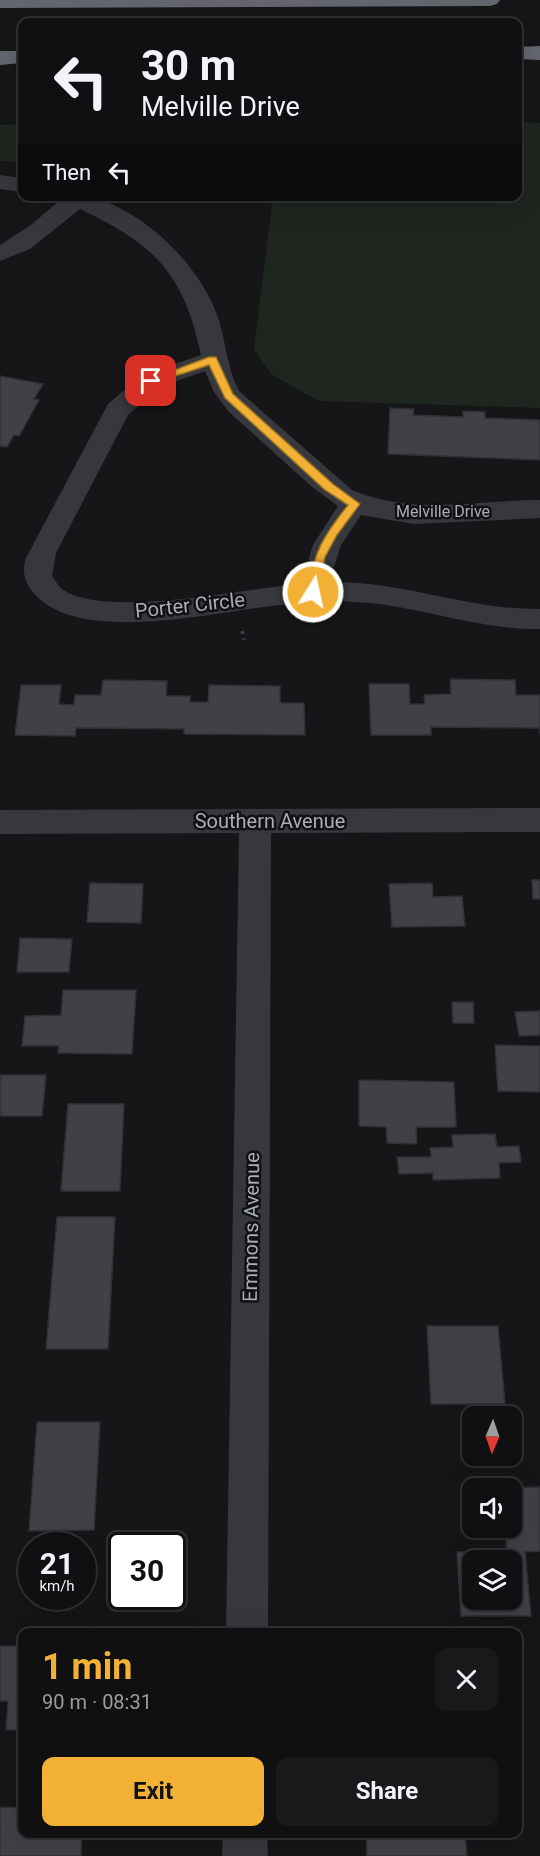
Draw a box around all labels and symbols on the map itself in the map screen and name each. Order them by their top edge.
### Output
pin [125,355,176,406]
street label: Melville Drive [396,502,490,521]
position arrow [281,560,345,624]
street label: Porter Circle [134,587,246,623]
street label: Southern Avenue [195,809,345,833]
street label: Emmons Avenue [238,1152,264,1302]
north arrow [462,1406,522,1466]
speed limit sign: 30 [108,1532,186,1610]

